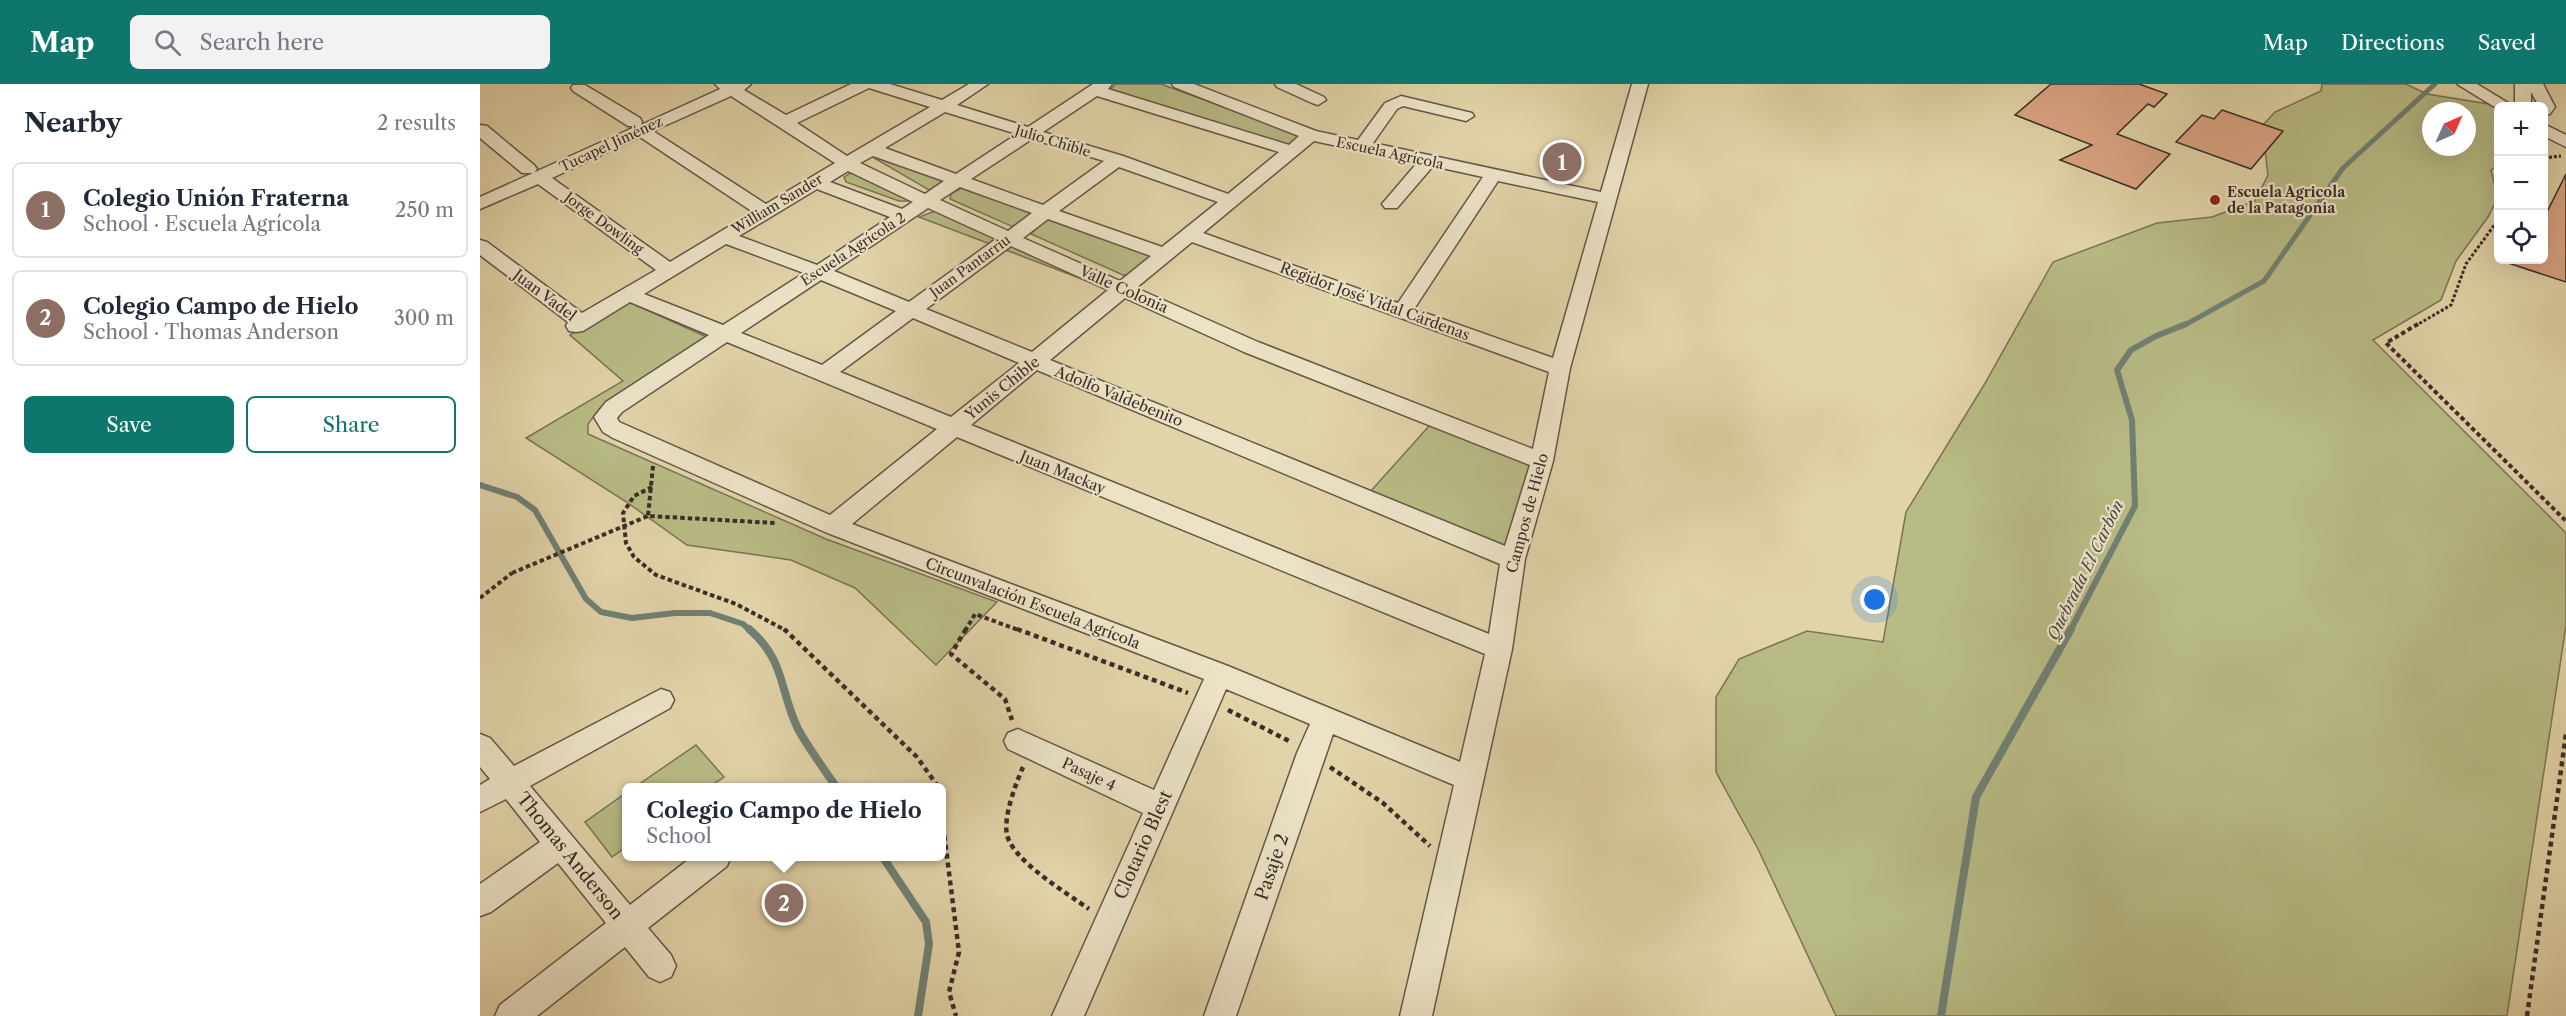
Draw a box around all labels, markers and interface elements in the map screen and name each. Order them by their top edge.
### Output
search box [130,15,550,69]
text: Map [30,25,94,59]
icon: search [151,26,184,59]
text: Search here [199,29,324,56]
text: Map [2263,30,2308,55]
text: Directions [2341,30,2445,55]
text: Saved [2478,30,2536,55]
north arrow [2422,102,2476,156]
map controls [2494,102,2548,264]
button: + [2494,102,2548,156]
text: Nearby [24,107,122,139]
text: 2 results [377,111,456,135]
street label: Tucapel Jiménez [557,112,665,176]
street label: Julio Chible [1011,120,1093,161]
street label: Escuela Agrícola [1335,133,1446,173]
pin: 1 [1542,140,1582,184]
button: − [2494,156,2548,210]
street label: William Sander [727,170,826,239]
place label: Escuela Agricola de la Patagonia [2227,183,2346,217]
text: Colegio Unión Fraterna [83,185,349,212]
street label: Jorge Dowling [559,187,648,258]
marker: Escuela Agricola de la Patagonia [2208,193,2222,207]
text: 1 [41,198,50,222]
text: 250 m [395,198,454,222]
street label: Escuela Agrícola 2 [797,208,909,290]
button: locate [2494,210,2548,264]
text: School · Escuela Agrícola [83,212,321,236]
street label: Juan Pantarriu [924,230,1014,303]
street label: Regidor José Vidal Cárdenas [1277,258,1473,344]
street label: Valle Colonia [1076,261,1171,317]
street label: Juan Vadel [508,264,581,325]
text: Colegio Campo de Hielo [83,293,358,320]
text: 2 [40,306,51,330]
text: 300 m [394,306,454,330]
text: School · Thomas Anderson [83,320,339,344]
street label: Yunis Chible [960,352,1043,425]
street label: Adolfo Valdebenito [1051,361,1186,430]
button: Save [24,396,234,453]
button: Share [246,396,456,453]
street label: Juan Mackay [1016,445,1109,498]
street label: Campos de Hielo [1502,451,1552,575]
water label: Quebrada El Carbón [2042,497,2128,643]
street label: Circunvalación Escuela Agrícola [923,553,1143,653]
your location [1860,585,1889,614]
street label: Pasaje 4 [1059,753,1119,795]
popup [622,783,946,861]
street label: Clotario Blest [1109,787,1177,903]
street label: Thomas Anderson [512,788,628,924]
text: Colegio Campo de Hielo [646,797,922,824]
text: School [646,824,712,848]
street label: Pasaje 2 [1250,831,1294,903]
pin: 2 [764,880,804,926]

